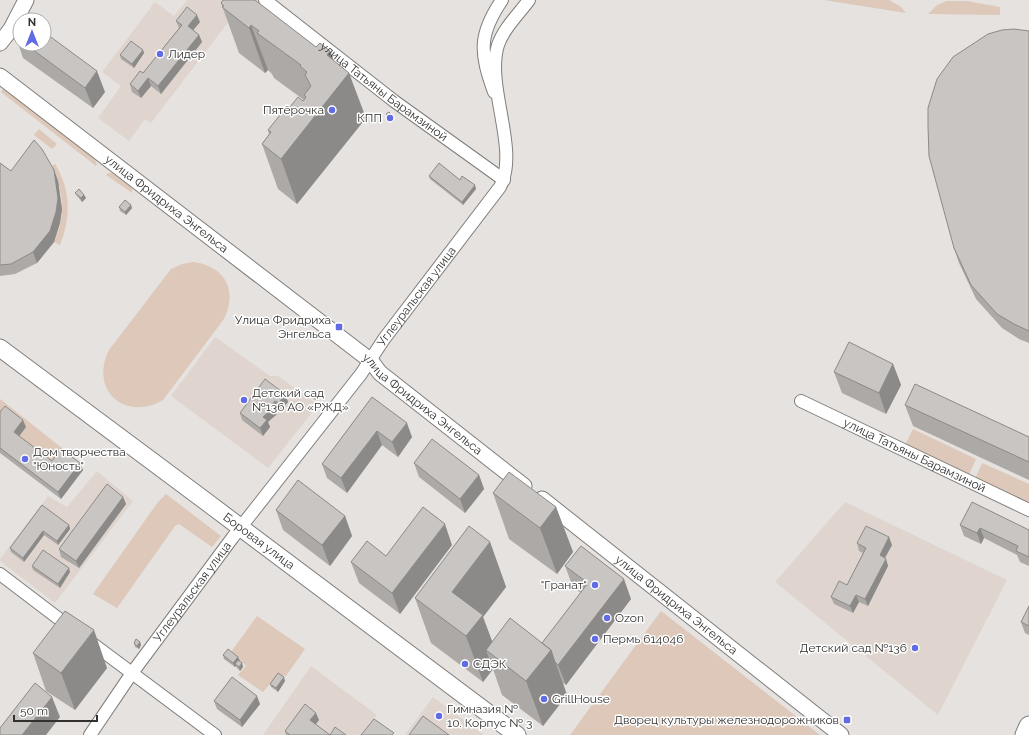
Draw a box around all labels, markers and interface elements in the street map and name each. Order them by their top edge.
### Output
north arrow [12,12,52,52]
text: N [28,16,36,29]
street label: улица Татьяны Барамзиной [317,39,450,144]
place label: Лидер [168,47,205,61]
marker: Лидер [155,49,165,59]
place label: Пятёрочка [263,103,324,117]
marker: Пятёрочка [327,105,337,115]
place label: КПП [357,111,382,125]
marker: КПП [385,113,395,123]
street label: улица Фридриха Энгельса [102,152,231,256]
street label: Углеуральская улица [374,244,459,349]
place label: Улица Фридриха Энгельса [235,313,331,341]
marker: Улица Фридриха Энгельса [334,322,344,332]
street label: улица Фридриха Энгельса [360,350,485,458]
place label: Детский сад №136 АО «РЖД» [252,386,349,414]
marker: Детский сад №136 АО «РЖД» [239,395,249,405]
street label: улица Татьяны Барамзиной [841,415,988,495]
place label: Дом творчества "Юность" [33,445,126,473]
marker: Дом творчества "Юность" [20,454,30,464]
street label: Боровая улица [221,510,297,572]
street label: Углеуральская улица [150,539,234,645]
street label: улица Фридриха Энгельса [612,552,740,657]
place label: "Гранат" [541,578,587,592]
marker: "Гранат" [590,580,600,590]
place label: Ozon [615,611,644,625]
marker: Ozon [602,613,612,623]
place label: Пермь 614046 [603,632,683,646]
marker: Пермь 614046 [590,634,600,644]
place label: Детский сад №136 [799,641,907,655]
marker: Детский сад №136 [910,643,920,653]
place label: СДЭК [473,657,507,671]
marker: СДЭК [460,659,470,669]
place label: GrillHouse [552,692,610,706]
marker: GrillHouse [539,694,549,704]
scale bar [14,697,97,723]
place label: Гимназия № 10. Корпус № 3 [447,702,532,730]
text: 50 m [20,704,48,718]
marker: Гимназия № 10. Корпус № 3 [434,711,444,721]
place label: Дворец культуры железнодорожников [614,713,839,727]
marker: Дворец культуры железнодорожников [842,715,852,725]

